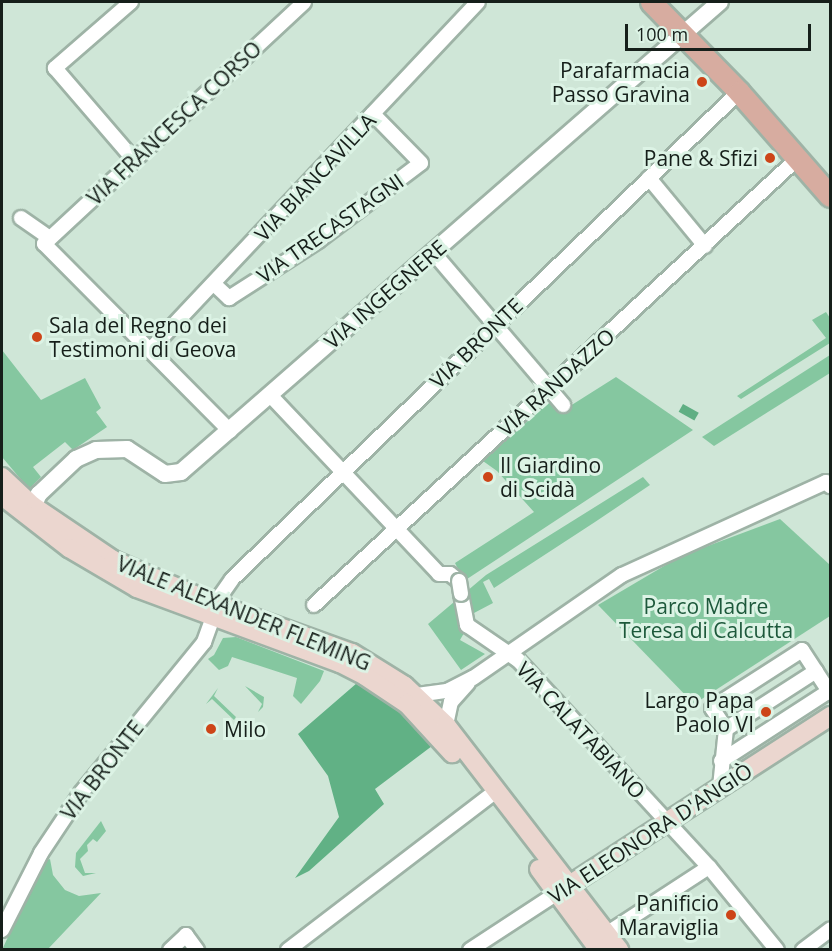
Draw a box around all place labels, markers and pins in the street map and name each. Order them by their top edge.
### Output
place label: Parafarmacia Passo Gravina [552,57,690,107]
marker: Parafarmacia Passo Gravina [695,75,709,89]
place label: Pane & Sfizi [644,145,758,171]
marker: Pane & Sfizi [763,151,777,165]
place label: Sala del Regno dei Testimoni di Geova [49,312,236,362]
marker: Sala del Regno dei Testimoni di Geova [30,330,44,344]
place label: Il Giardino di Scidà [500,452,601,502]
marker: Il Giardino di Scidà [481,470,495,484]
place label: Largo Papa Paolo VI [644,687,754,737]
marker: Largo Papa Paolo VI [759,705,773,719]
place label: Milo [224,716,266,742]
marker: Milo [202,720,220,738]
place label: Panificio Maraviglia [619,890,719,940]
marker: Panificio Maraviglia [724,908,738,922]

